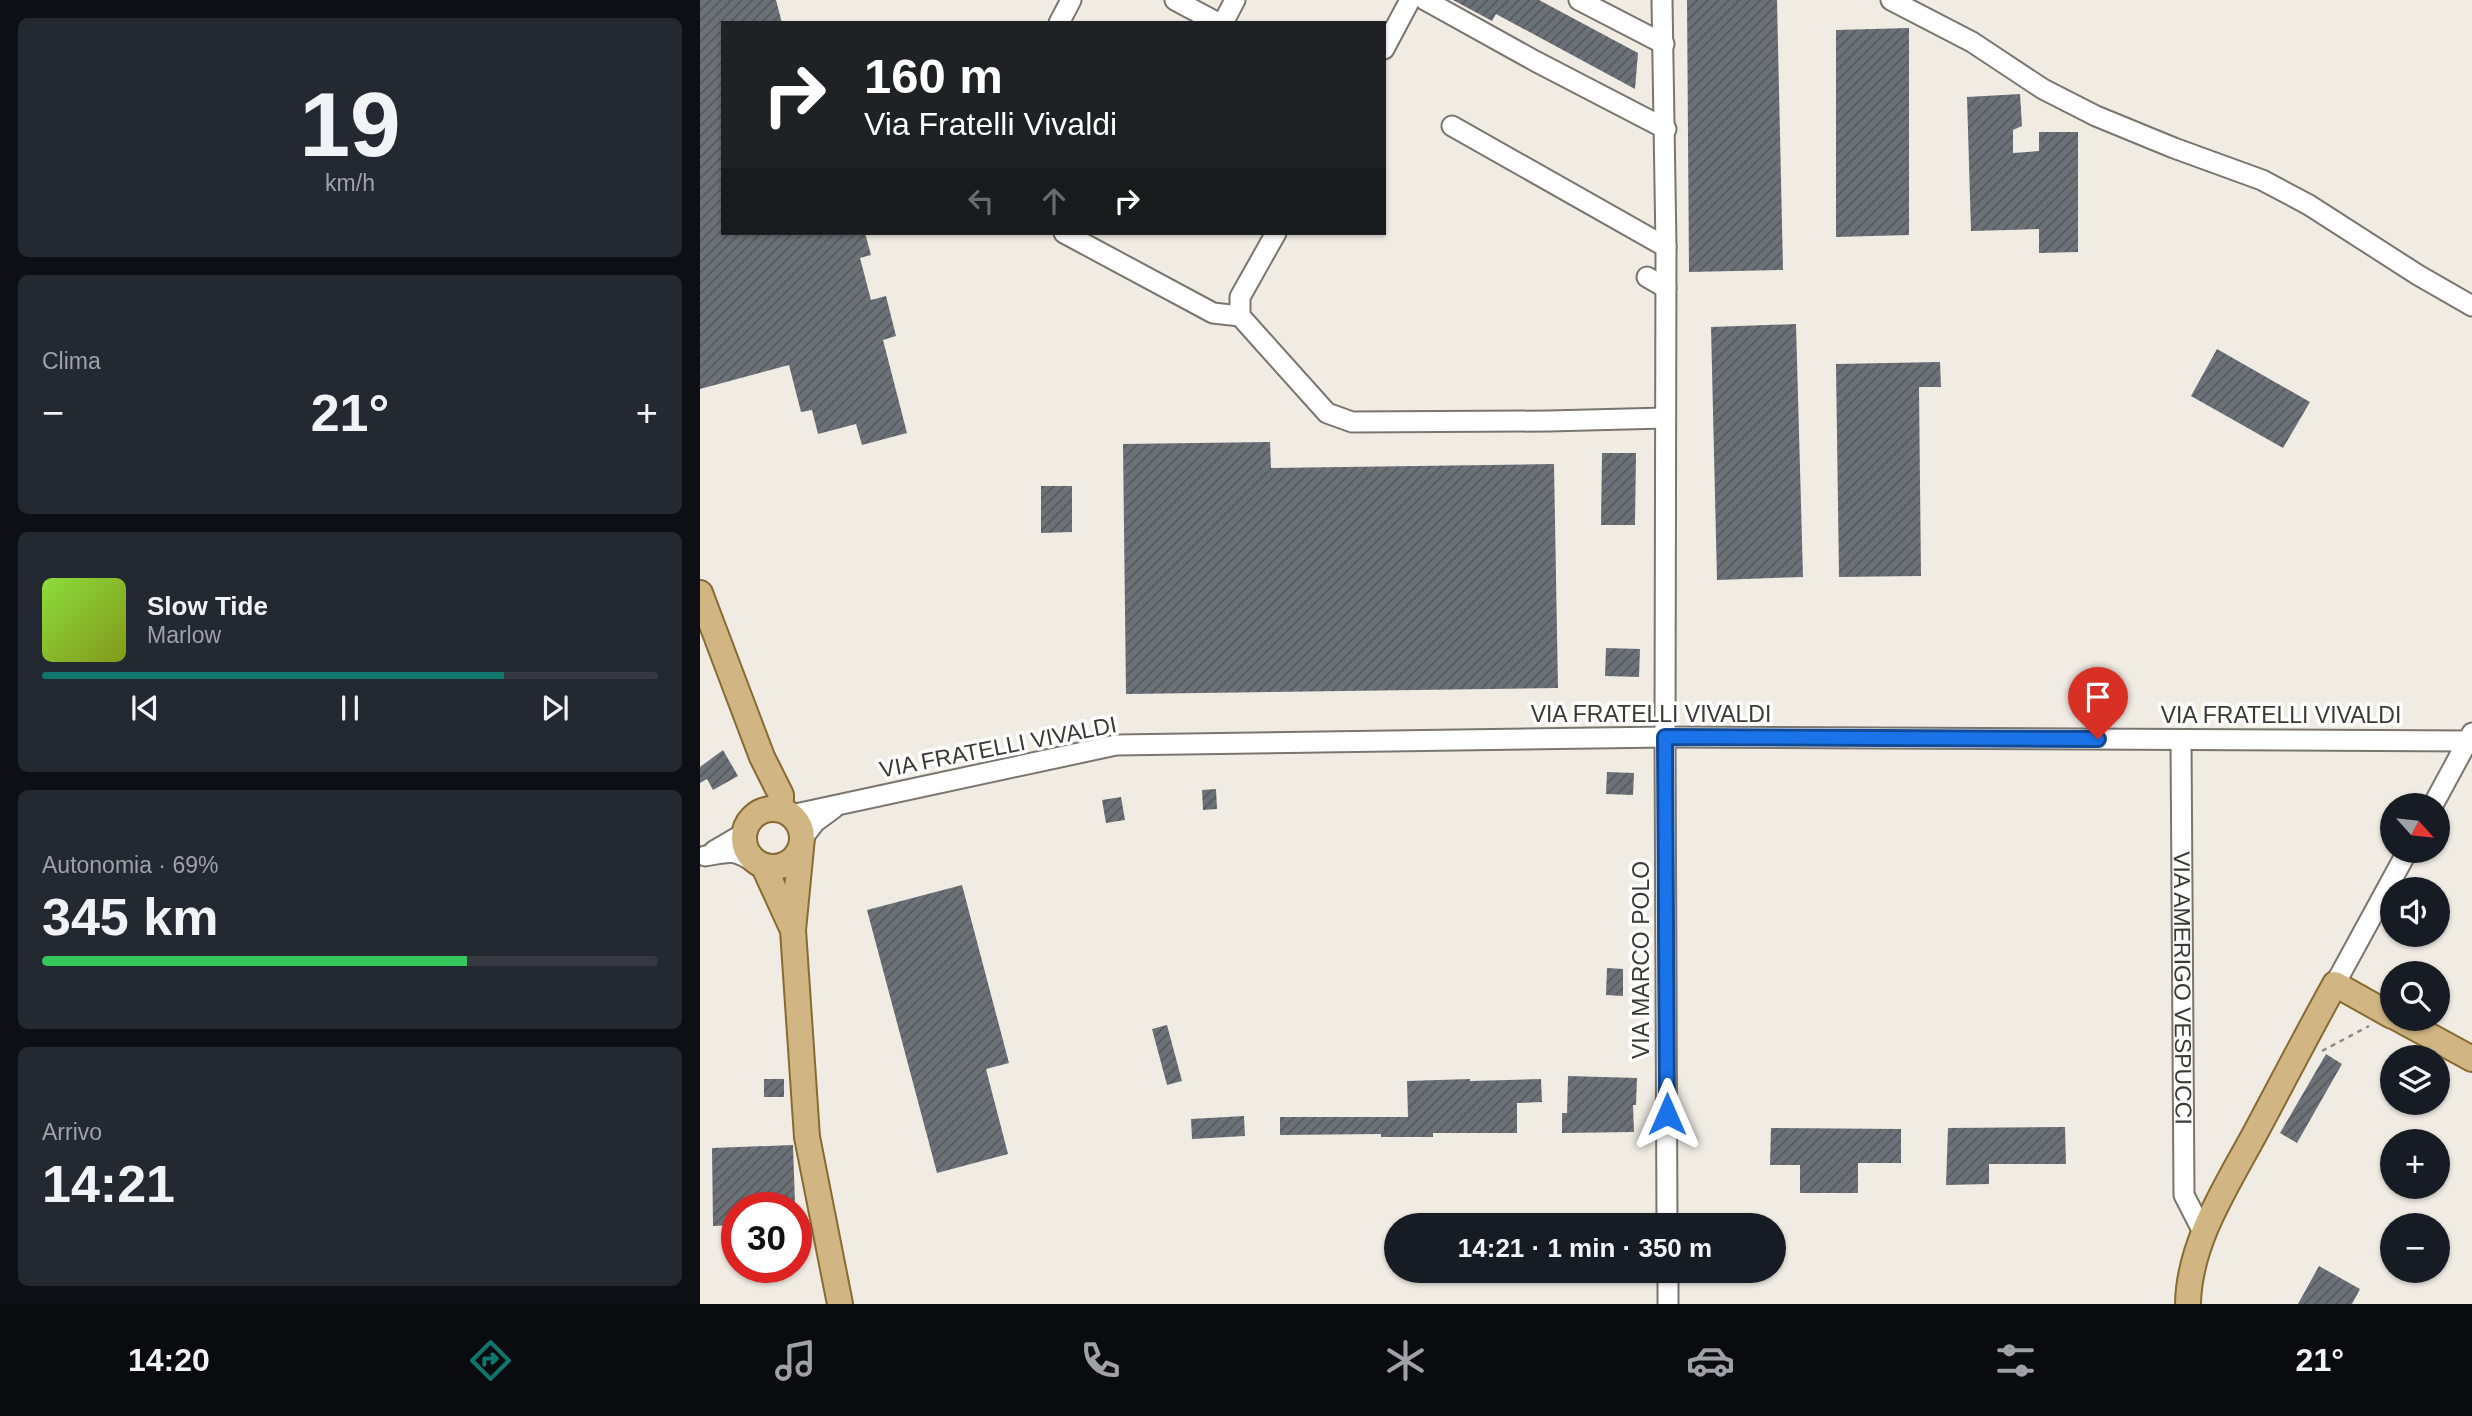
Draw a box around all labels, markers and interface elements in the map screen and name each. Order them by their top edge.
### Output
icon: right [749,49,840,140]
text: 160 m [864,49,1003,103]
text: 19 [299,74,401,175]
text: Via Fratelli Vivaldi [864,106,1117,142]
text: km/h [325,170,375,196]
icon: left [962,182,1000,220]
icon: ahead [1035,182,1073,220]
icon: right [1108,182,1146,220]
text: Clima [42,348,101,374]
text: 21° [311,384,389,442]
text: − [42,392,64,434]
text: + [636,392,658,434]
text: Slow Tide [147,591,268,621]
text: Marlow [147,622,221,648]
pin [2068,667,2128,739]
icon: arrive [2079,678,2117,716]
icon: previous [126,689,164,727]
icon: pause [331,689,369,727]
icon: next [536,689,574,727]
street label: VIA FRATELLI VIVALDI [1531,701,1771,727]
street label: VIA FRATELLI VIVALDI [2161,702,2401,728]
street label: VIA FRATELLI VIVALDI [877,711,1119,783]
north arrow [2380,793,2450,863]
map controls [2380,793,2450,1283]
street label: VIA AMERIGO VESPUCCI [2169,851,2197,1125]
text: Autonomia · 69% [42,852,218,878]
street label: VIA MARCO POLO [1628,861,1654,1059]
button: sound [2380,877,2450,947]
text: 345 km [42,888,218,946]
button: search [2380,961,2450,1031]
button: layers [2380,1045,2450,1115]
position arrow [1630,1077,1704,1151]
text: Arrivo [42,1119,102,1145]
button: + [2380,1129,2450,1199]
text: 14:21 [42,1155,175,1213]
speed limit sign: 30 [721,1192,812,1283]
button: − [2380,1213,2450,1283]
text: 14:21 · 1 min · 350 m [1458,1233,1712,1263]
icon: directions [466,1336,515,1385]
icon: music [771,1336,820,1385]
icon: phone [1076,1336,1125,1385]
icon: climate [1381,1336,1430,1385]
icon: car [1686,1336,1735,1385]
icon: filters [1991,1336,2040,1385]
text: 14:20 [128,1342,210,1378]
text: 21° [2296,1342,2344,1378]

